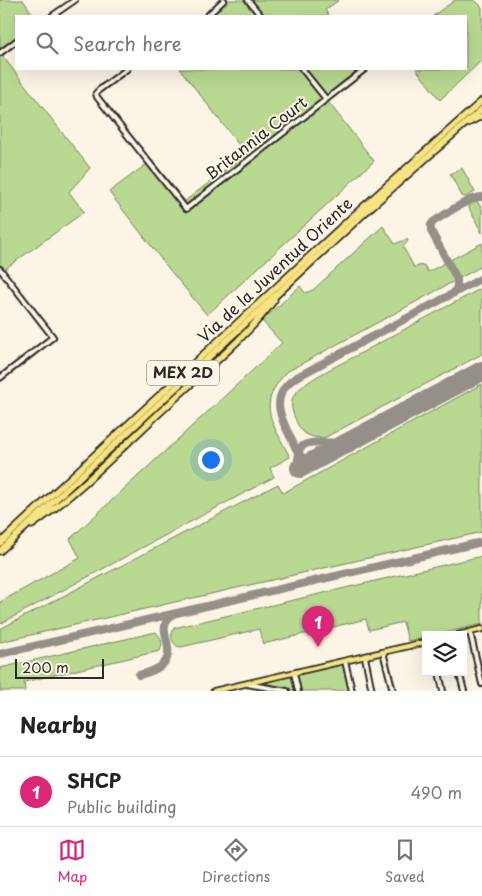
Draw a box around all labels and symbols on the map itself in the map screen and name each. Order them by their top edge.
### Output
street label: Britannia Court [199,89,312,185]
street label: Via de la Juventud Oriente [192,191,357,348]
road number: MEX 2D [147,360,219,386]
your location [198,447,224,473]
pin: 1 [302,606,334,647]
scale bar [15,656,104,679]

